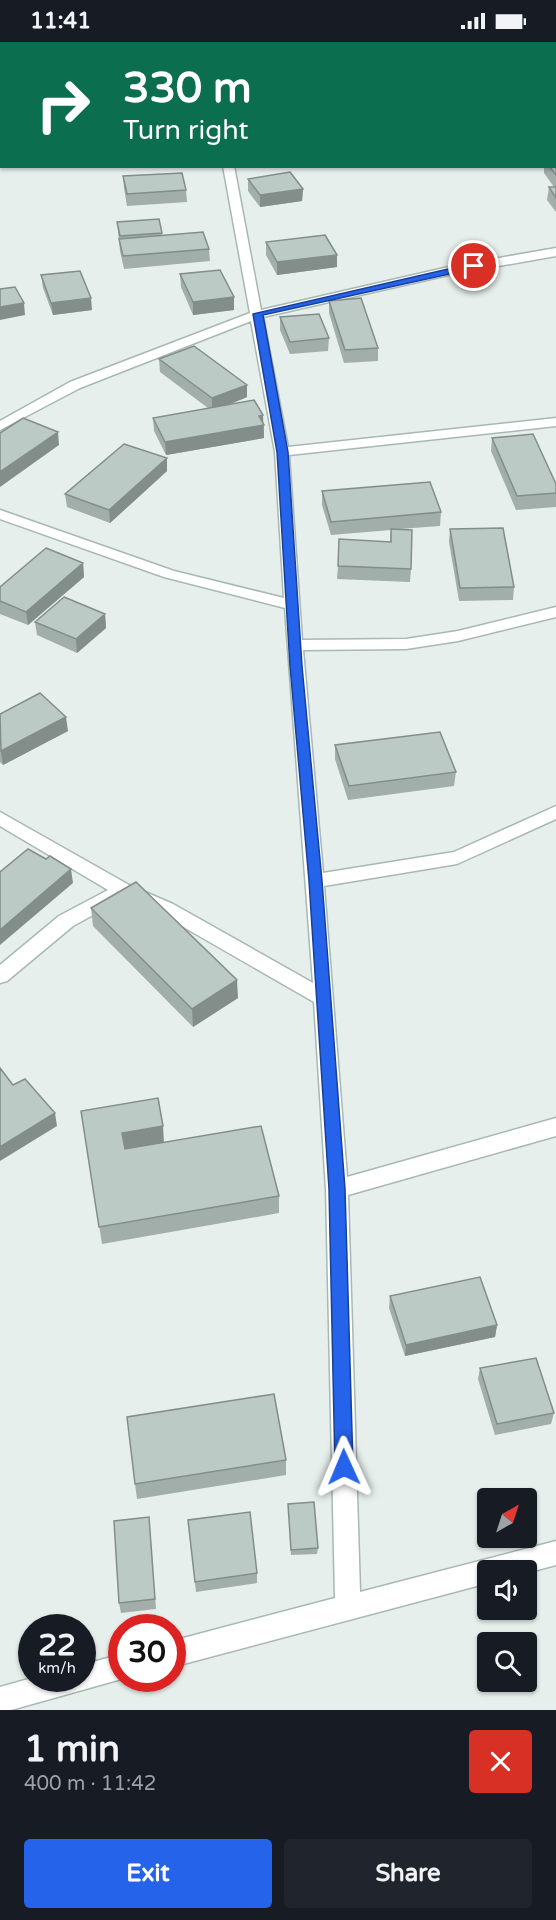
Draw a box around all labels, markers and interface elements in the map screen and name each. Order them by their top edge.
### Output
text: 11:41 [30,8,91,34]
text: 330 m [123,63,252,114]
icon: right [24,66,102,144]
text: Turn right [123,114,249,147]
pin [448,240,499,291]
icon: arrive [457,249,490,282]
position arrow [312,1435,376,1499]
north arrow [477,1488,537,1548]
map controls [477,1488,537,1692]
button: sound [477,1560,537,1620]
speed limit sign: 30 [108,1614,186,1692]
text: 22 [38,1627,76,1664]
button: search [477,1632,537,1692]
text: km/h [38,1659,76,1677]
text: 1 min [24,1728,120,1771]
button: close [469,1730,532,1793]
text: 400 m · 11:42 [24,1772,156,1796]
button: Exit [24,1839,272,1908]
button: Share [284,1839,532,1908]

